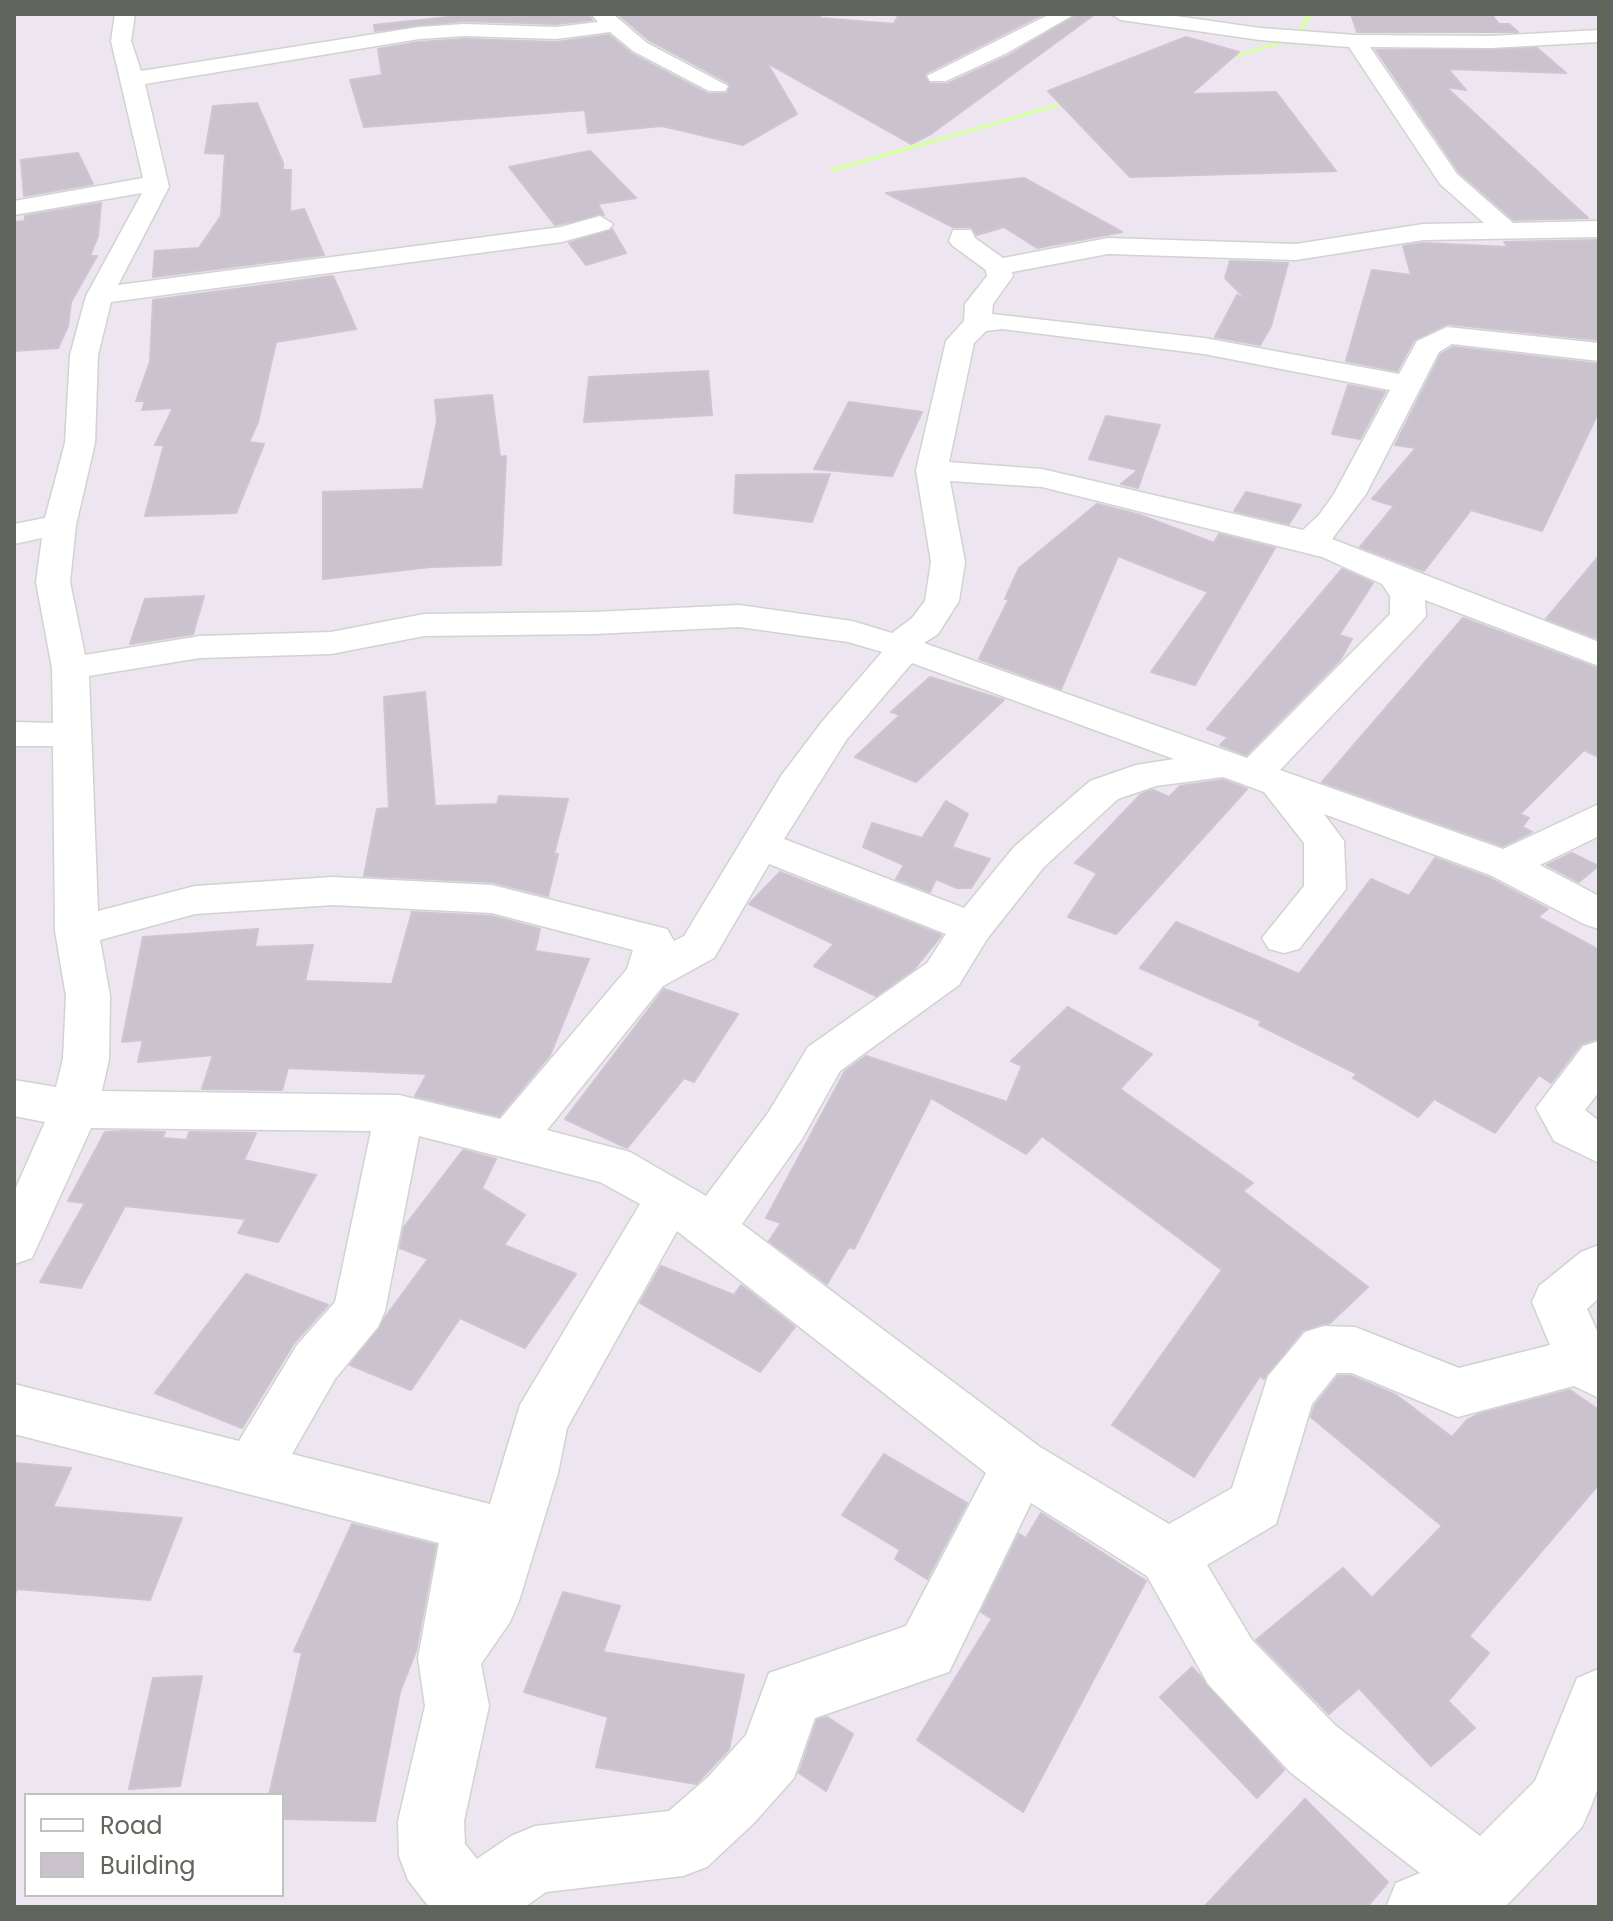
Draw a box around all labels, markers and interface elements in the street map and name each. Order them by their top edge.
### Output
legend [24,1793,284,1897]
text: Road [100,1809,162,1842]
text: Building [100,1849,196,1882]

